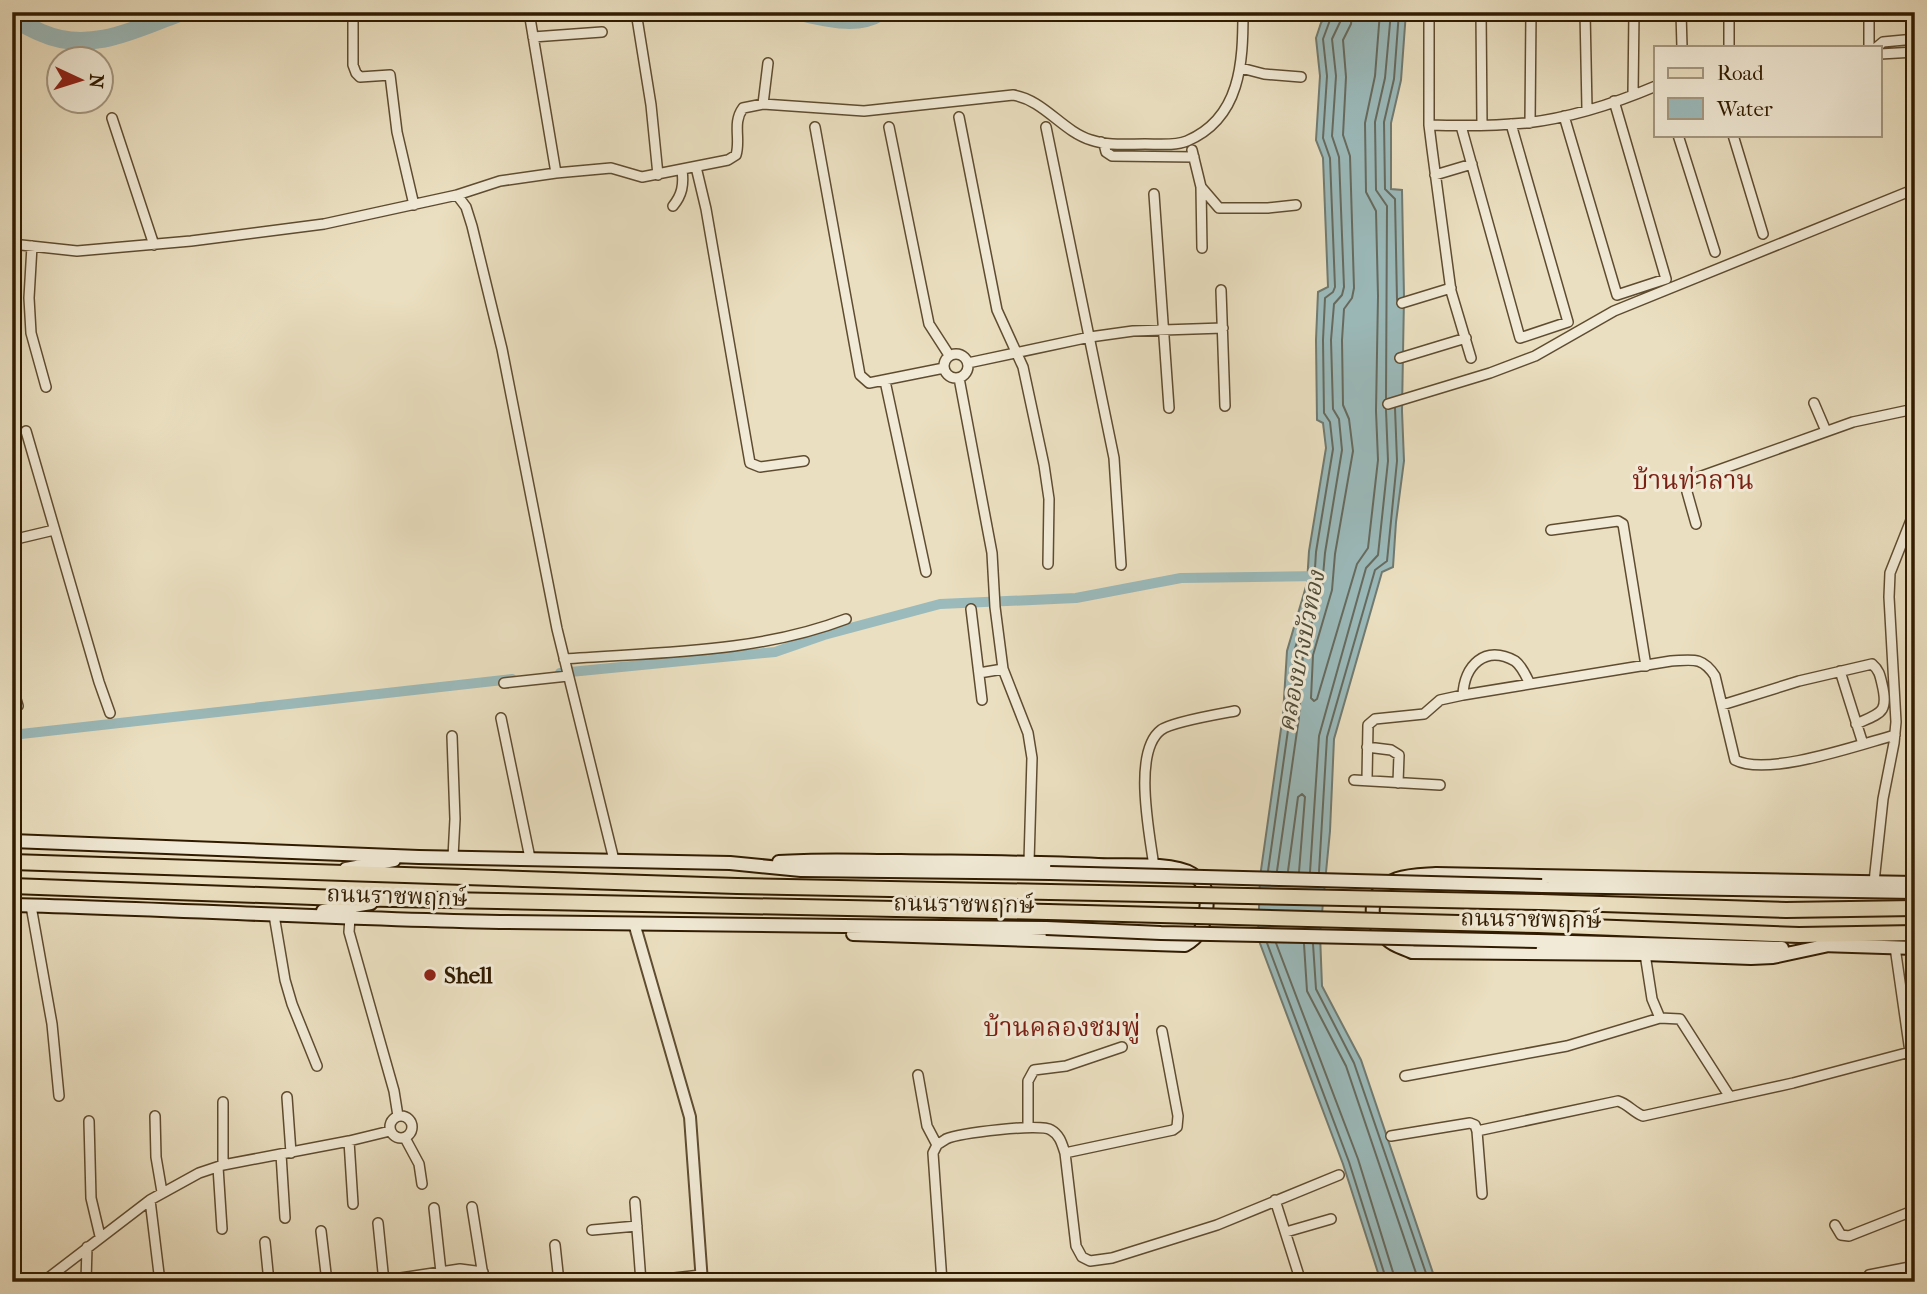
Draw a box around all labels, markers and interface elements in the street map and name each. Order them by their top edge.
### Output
north arrow [46,46,116,116]
legend [1654,46,1882,136]
text: Road [1717,61,1764,85]
text: N [84,73,107,90]
text: Water [1716,97,1773,121]
district label: บ้านท่าลาน [1632,465,1754,496]
water label: คลองบางบัวทอง [1272,567,1331,734]
street label: ถนนราชพฤกษ์ [326,880,468,912]
street label: ถนนราชพฤกษ์ [893,889,1035,919]
street label: ถนนราชพฤกษ์ [1460,904,1602,934]
place label: Shell [444,962,493,989]
marker: Shell [422,967,438,983]
district label: บ้านคลองชมพู่ [983,1012,1141,1045]

